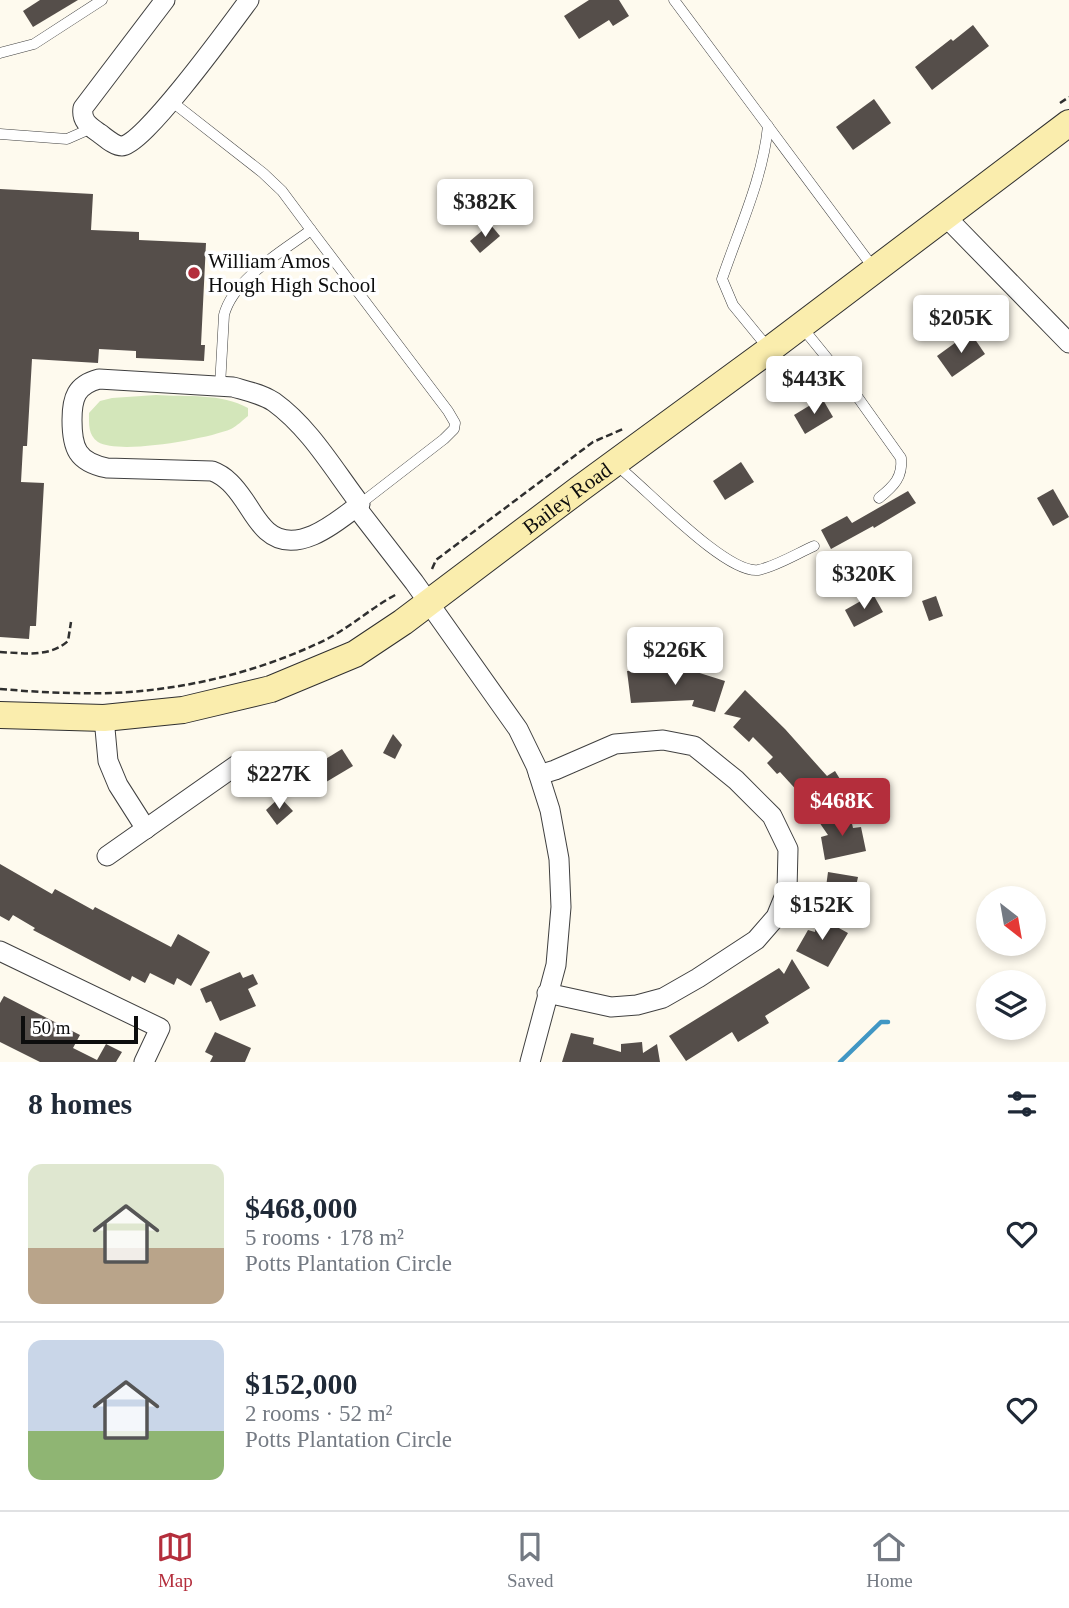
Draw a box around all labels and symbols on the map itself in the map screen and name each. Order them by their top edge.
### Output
pin: $382K [436,180,534,239]
place label: William Amos Hough High School [208,249,376,297]
marker: William Amos Hough High School [186,265,202,281]
pin: $205K [912,296,1010,355]
pin: $443K [765,356,863,416]
street label: Bailey Road [518,457,616,539]
pin: $320K [815,552,913,611]
pin: $226K [626,628,724,687]
pin: $227K [230,752,328,811]
pin: $468K [793,778,891,838]
pin: $152K [773,883,871,942]
north arrow [976,886,1046,956]
scale bar [21,1013,138,1045]

